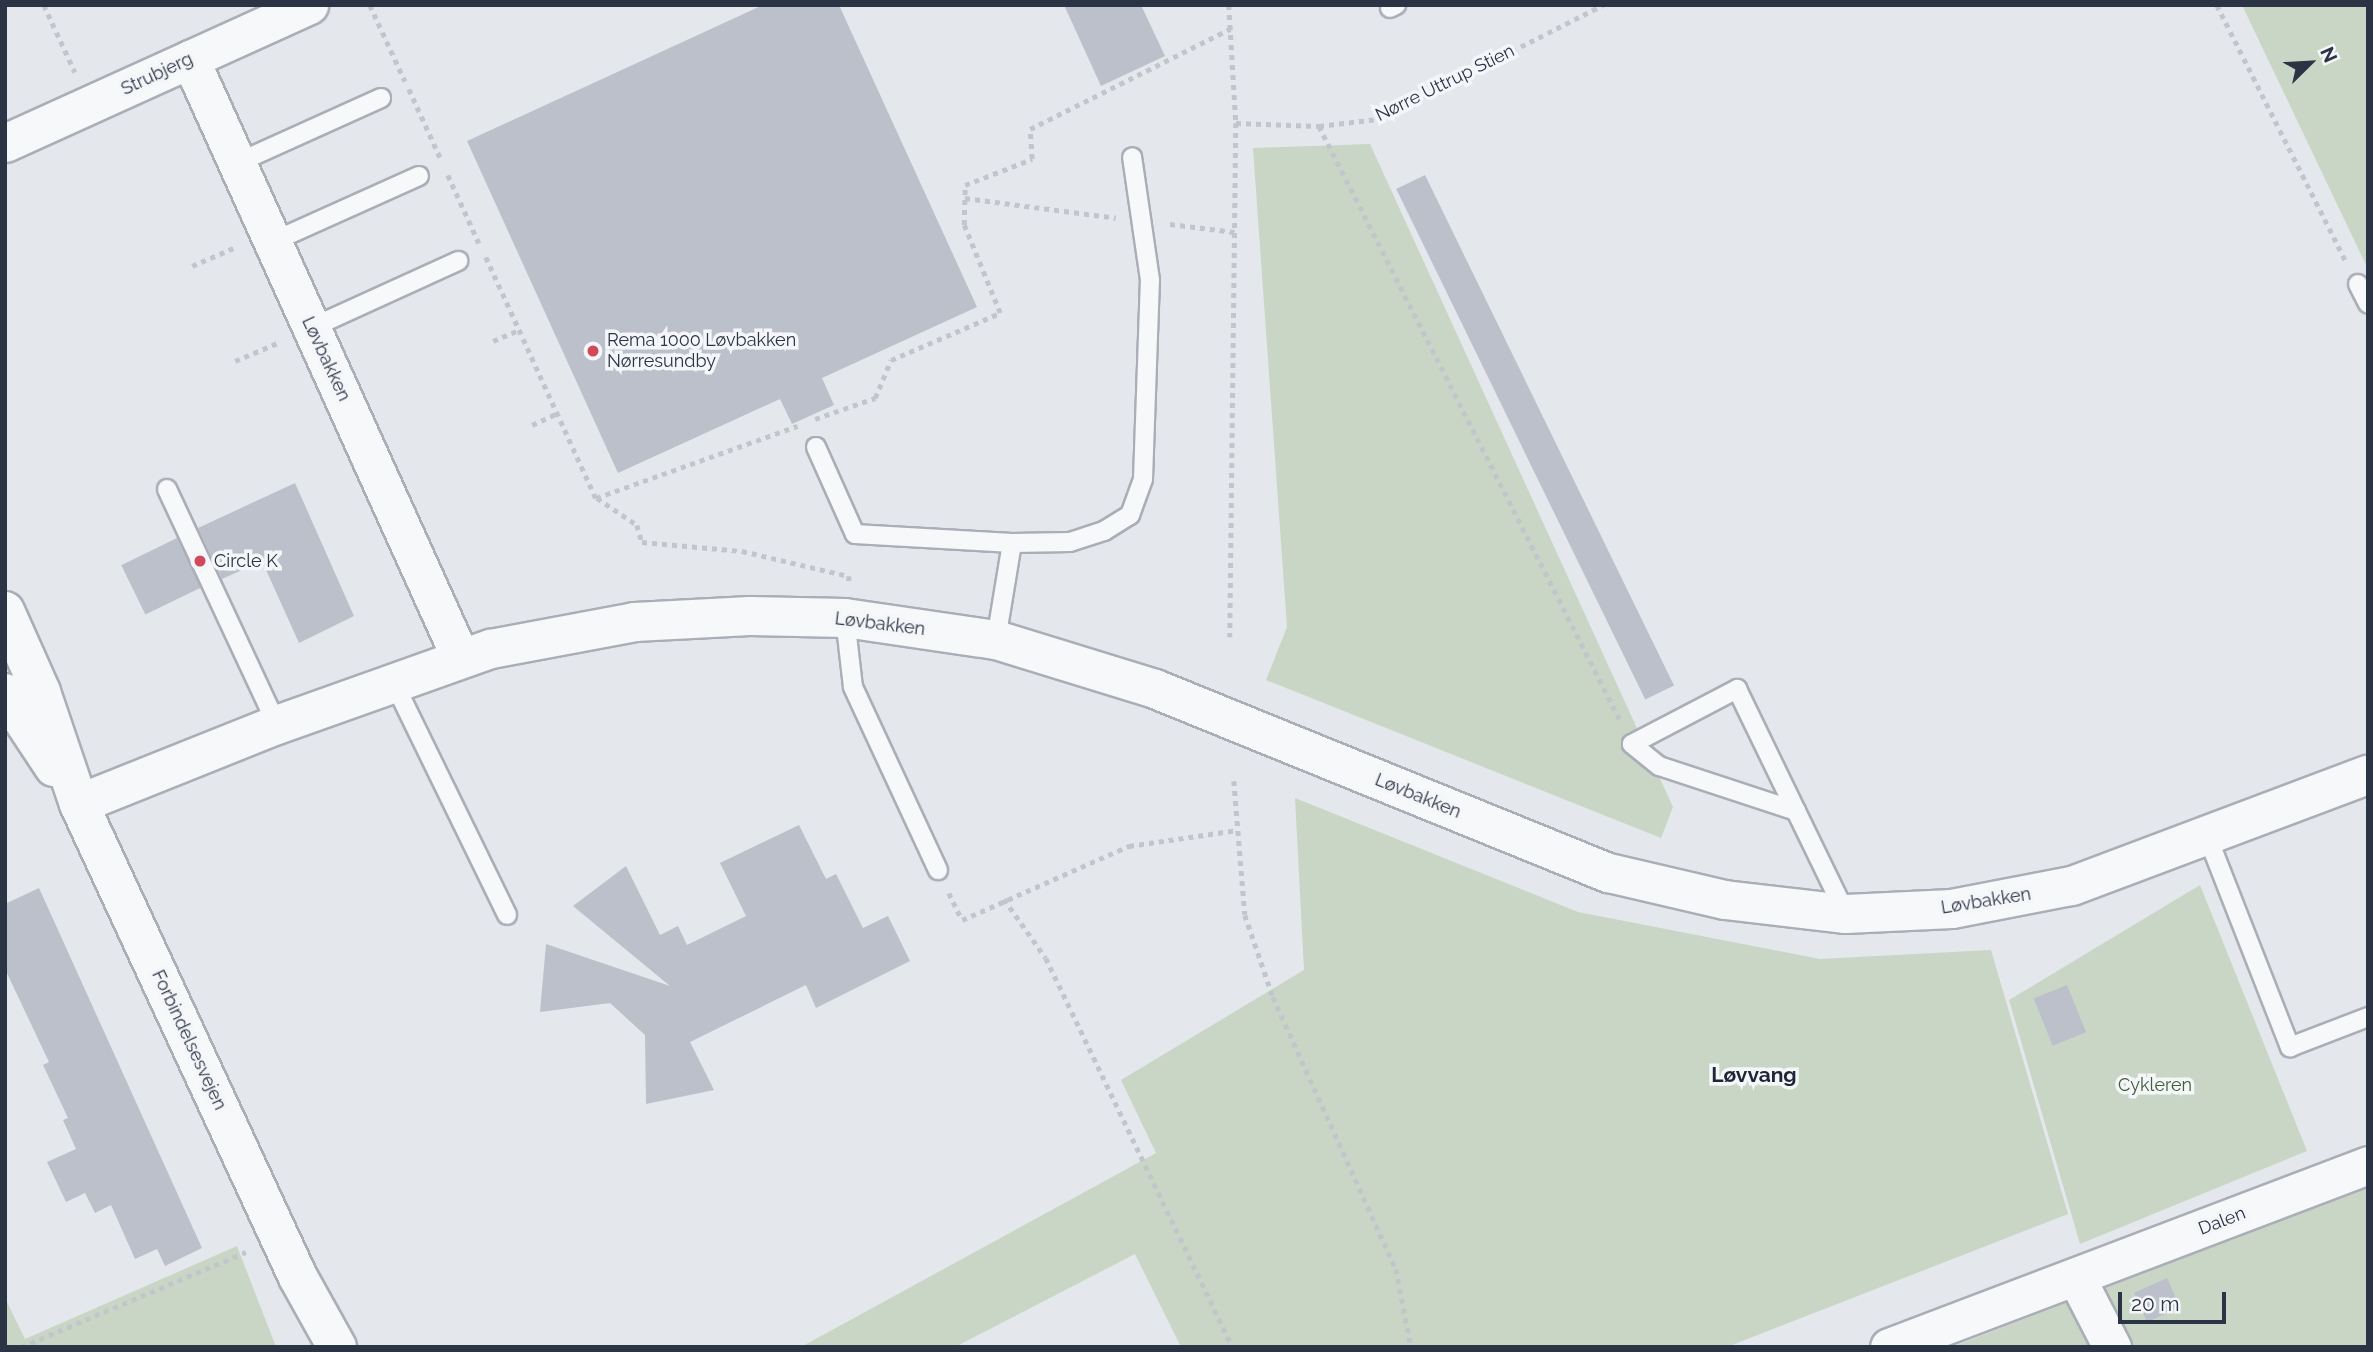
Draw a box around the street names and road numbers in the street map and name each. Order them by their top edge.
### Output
street label: Nørre Uttrup Stien [1372,40,1518,126]
street label: Strubjerg [118,48,196,100]
street label: Løvbakken [297,313,355,405]
street label: Løvbakken [834,608,926,640]
street label: Løvbakken [1372,769,1464,823]
street label: Løvbakken [1939,883,2033,919]
street label: Forbindelsesvejen [147,967,231,1113]
street label: Dalen [2195,1202,2249,1240]

